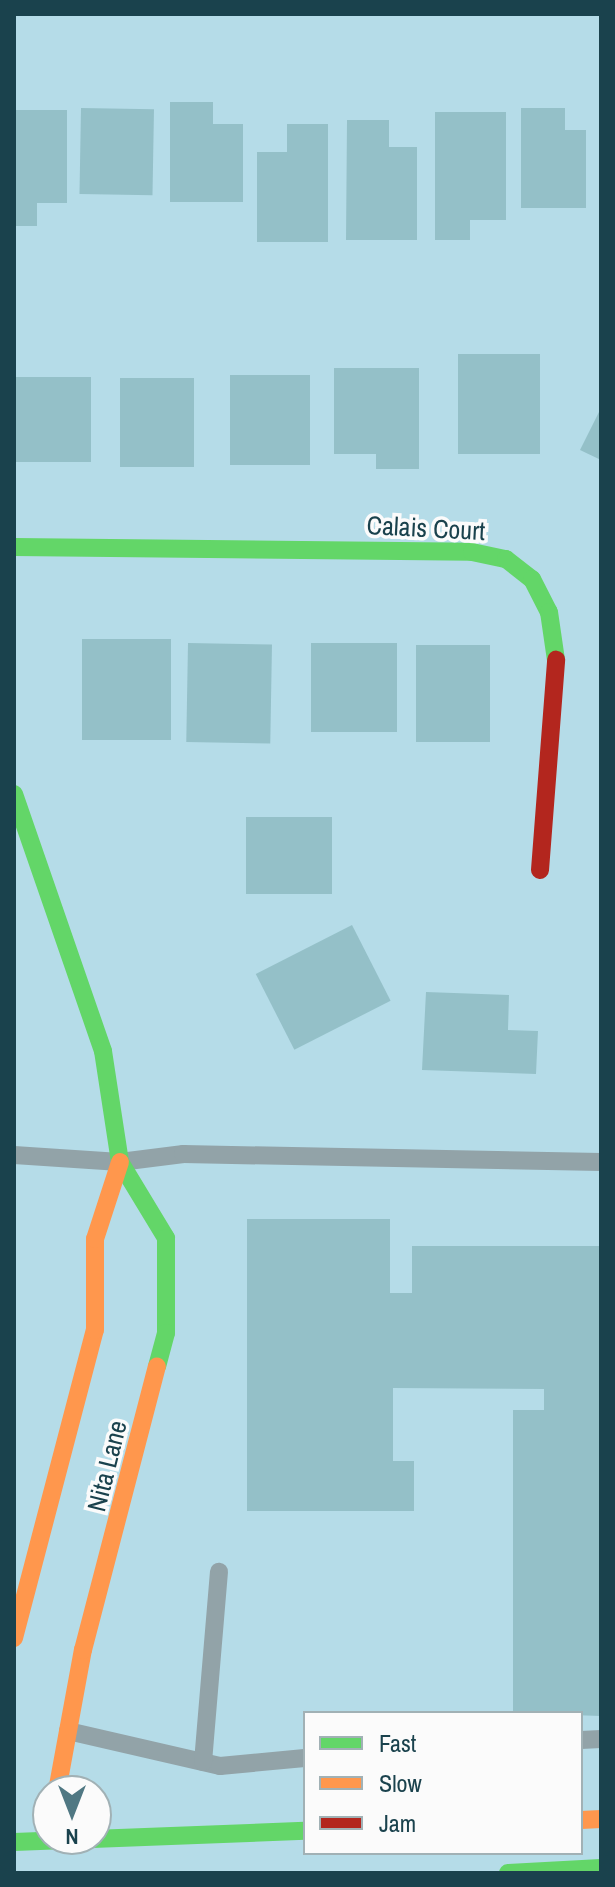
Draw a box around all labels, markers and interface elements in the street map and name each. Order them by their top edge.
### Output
street label: Calais Court [366,509,486,547]
street label: Nita Lane [81,1417,133,1515]
legend [303,1711,583,1855]
text: Fast [379,1727,416,1759]
text: Slow [379,1767,422,1799]
north arrow [32,1775,112,1855]
text: Jam [379,1807,416,1839]
text: N [65,1822,79,1852]

